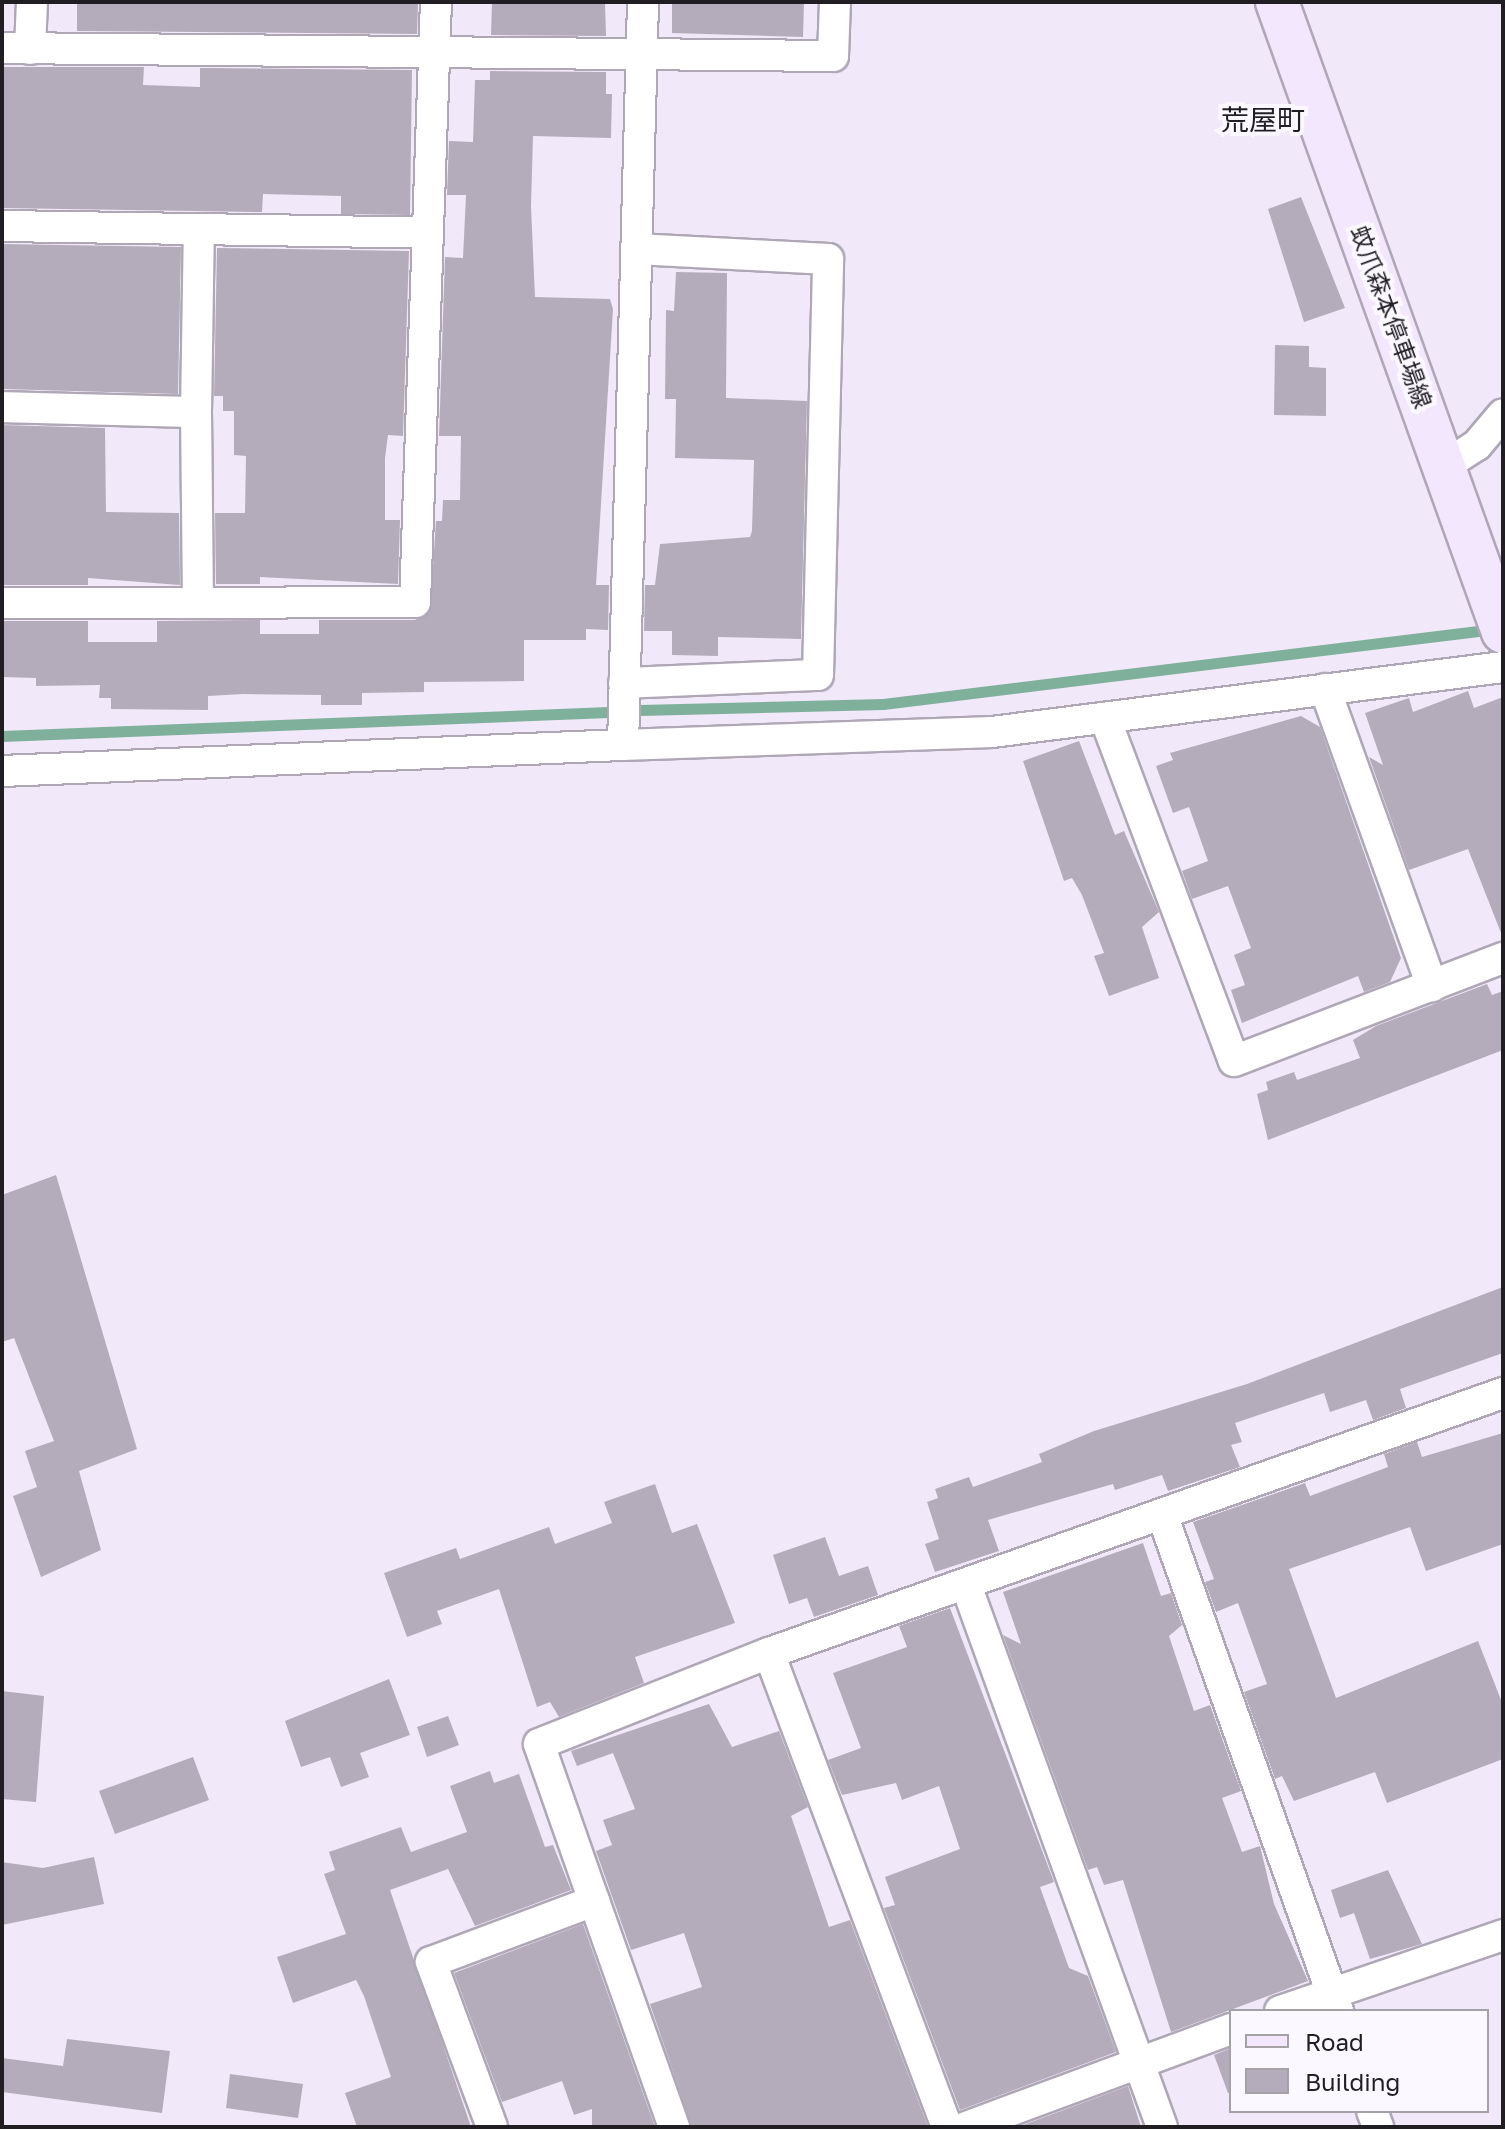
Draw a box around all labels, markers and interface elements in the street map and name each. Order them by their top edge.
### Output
district label: 荒屋町 [1221,103,1305,137]
street label: 蚊爪森本停車場線 [1346,222,1438,412]
legend [1229,2009,1489,2113]
text: Road [1305,2027,1364,2056]
text: Building [1305,2067,1400,2096]

